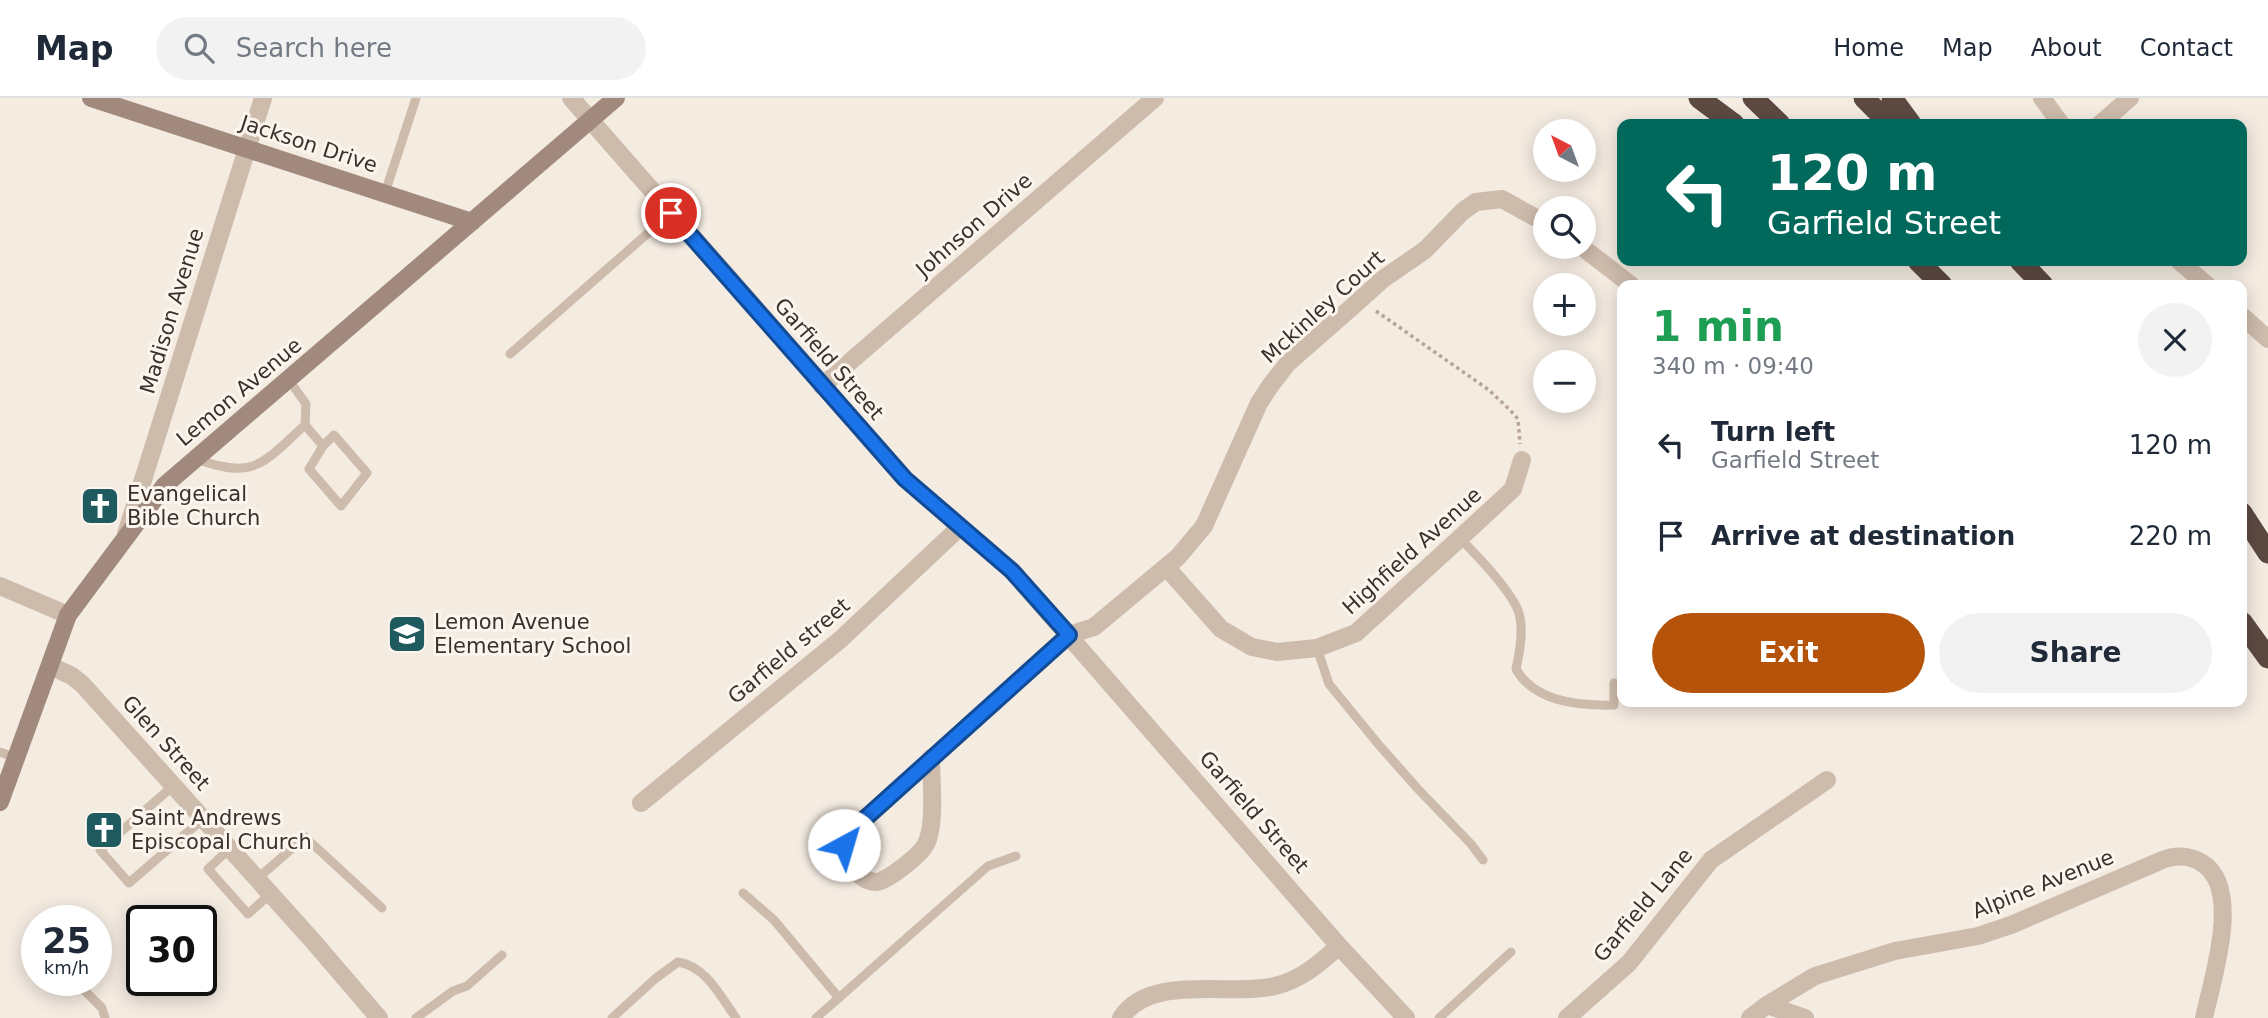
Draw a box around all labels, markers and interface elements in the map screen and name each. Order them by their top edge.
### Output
search box [156,17,646,80]
text: Map [35,29,114,68]
icon: search [180,29,218,67]
text: Search here [236,33,392,63]
text: Home [1833,34,1904,62]
text: Map [1942,34,1993,62]
text: About [2031,34,2102,62]
text: Contact [2140,34,2233,62]
street label: Jackson Drive [236,110,380,177]
north arrow [1533,119,1596,182]
map controls [1533,119,1596,413]
text: 120 m [1767,145,1937,202]
icon: left [1652,147,1743,238]
street label: Johnson Drive [910,168,1037,283]
pin [641,183,701,243]
icon: arrive [652,194,690,232]
button: search [1533,196,1596,259]
text: Garfield Street [1767,204,2001,242]
street label: Madison Avenue [135,225,209,397]
street label: Mckinley Court [1257,246,1389,368]
button: + [1533,273,1596,336]
street label: Garfield Street [770,293,888,425]
text: 1 min [1652,302,1784,351]
button: close [2138,303,2212,377]
street label: Lemon Avenue [172,333,306,451]
button: − [1533,350,1596,413]
text: 340 m · 09:40 [1652,353,1814,379]
text: Turn left [1711,417,1835,447]
icon: left [1652,426,1690,464]
text: 120 m [2129,430,2212,460]
text: Garfield Street [1711,447,1879,473]
place label: Evangelical Bible Church [127,482,260,530]
street label: Highfield Avenue [1338,482,1486,620]
church icon: Evangelical Bible Church [79,485,121,527]
icon: arrive [1652,517,1690,555]
text: Arrive at destination [1711,521,2015,551]
text: 220 m [2129,521,2212,551]
street label: Garfield street [723,593,855,709]
place label: Lemon Avenue Elementary School [434,610,631,658]
school or university icon: Lemon Avenue Elementary School [386,613,428,655]
button: Exit [1652,613,1925,693]
button: Share [1939,613,2212,693]
street label: Glen Street [117,691,215,795]
street label: Garfield Street [1195,746,1313,878]
place label: Saint Andrews Episcopal Church [131,806,312,854]
position arrow [807,808,881,882]
church icon: Saint Andrews Episcopal Church [83,809,125,851]
street label: Garfield Lane [1589,843,1697,967]
street label: Alpine Avenue [1969,845,2117,923]
speed limit sign: 30 [126,905,217,996]
text: 25 [42,921,91,961]
text: km/h [44,957,89,978]

